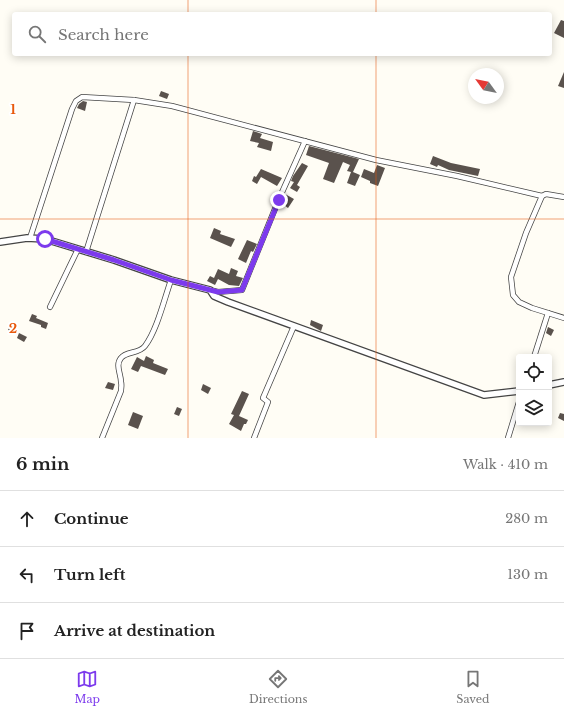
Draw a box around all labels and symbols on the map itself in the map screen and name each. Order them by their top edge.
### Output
north arrow [468,68,504,104]
text: 1 [10,101,16,118]
route end [270,191,288,209]
route start [36,230,54,248]
text: 2 [9,320,17,337]

